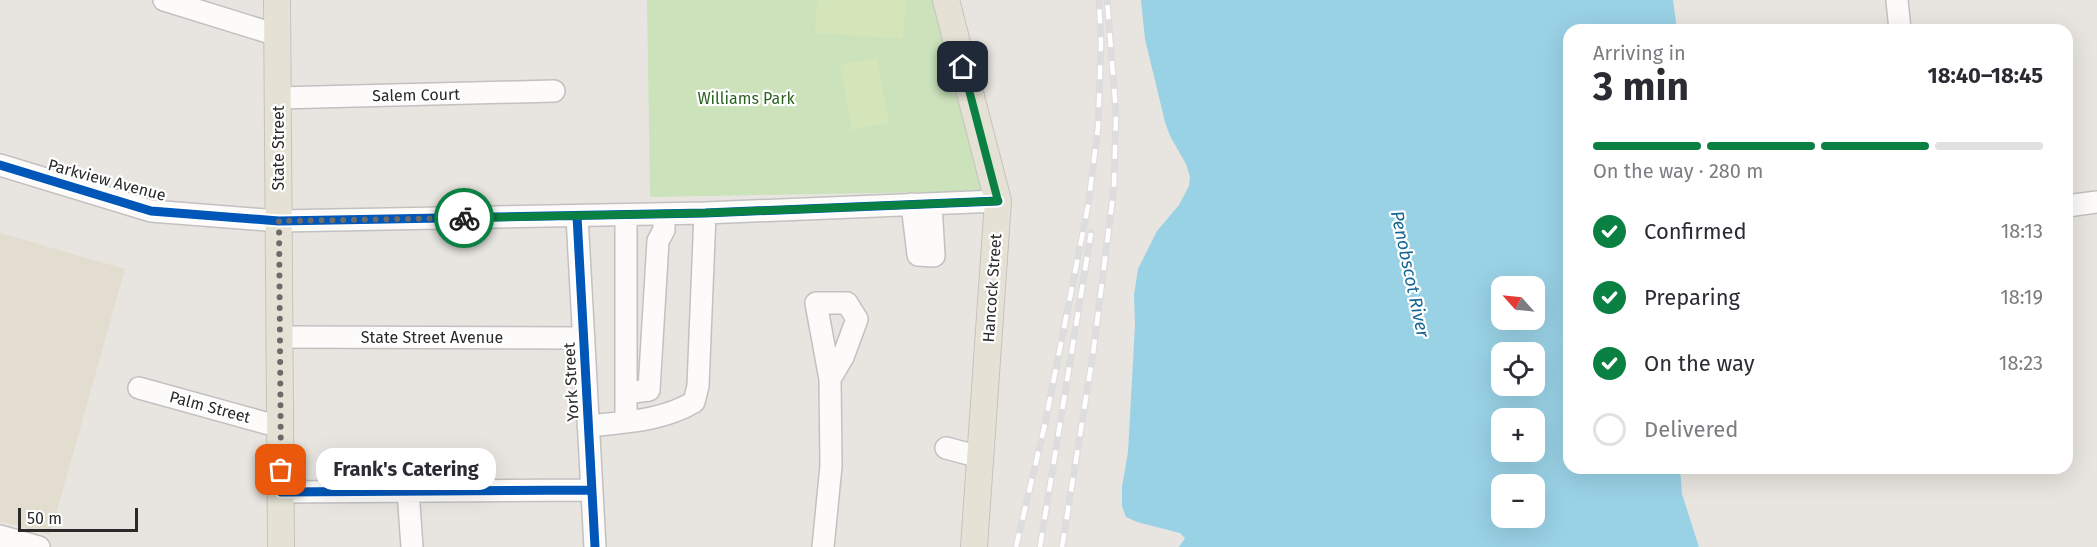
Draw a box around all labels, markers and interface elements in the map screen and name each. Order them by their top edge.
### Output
pin [937,41,988,92]
text: Arriving in [1593,41,1686,65]
icon: home [946,50,979,83]
text: 18:40–18:45 [1927,62,2043,89]
text: 3 min [1593,64,1689,110]
street label: Salem Court [372,85,460,105]
park label: Williams Park [697,89,795,108]
street label: State Street [269,105,288,191]
street label: Parkview Avenue [46,155,168,205]
text: On the way · 280 m [1593,159,1763,183]
courier [434,188,494,248]
icon: bike [448,202,481,235]
water label: Penobscot River [1386,209,1434,340]
icon: check [1593,215,1626,248]
text: Confirmed [1644,218,1747,245]
text: 18:13 [2001,219,2043,243]
street label: Hancock Street [979,233,1005,343]
north arrow [1491,276,1545,330]
map controls [1491,276,1545,528]
icon: check [1593,281,1626,314]
text: Preparing [1644,284,1740,311]
text: 18:19 [2000,285,2043,309]
street label: State Street Avenue [361,328,503,347]
street label: York Street [559,342,583,422]
button: locate [1491,342,1545,396]
icon: check [1593,347,1626,380]
text: On the way [1644,350,1755,377]
text: 18:23 [1999,351,2043,375]
street label: Palm Street [167,387,253,427]
button: + [1491,408,1545,462]
text: Delivered [1644,416,1739,443]
pin [255,444,306,495]
callout: Frank's Catering [317,449,497,491]
icon: bag [264,453,297,486]
text: Frank's Catering [333,457,479,481]
button: − [1491,474,1545,528]
scale bar [18,505,138,532]
text: 50 m [27,509,62,528]

